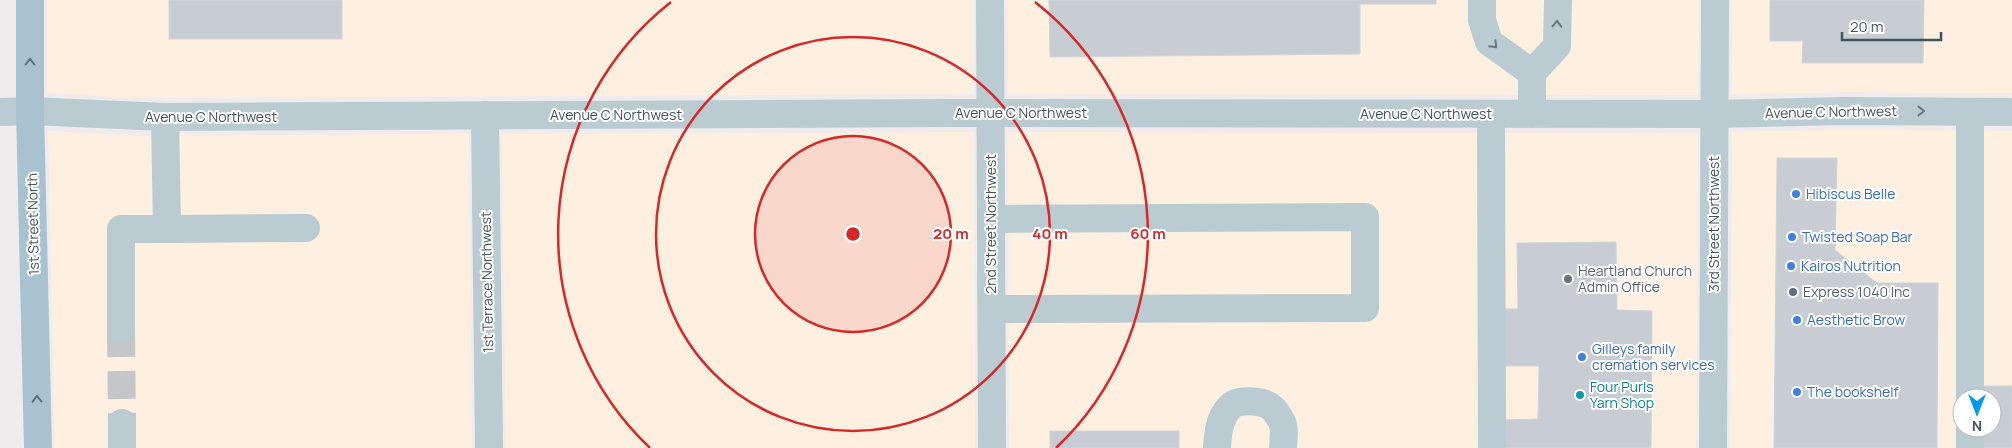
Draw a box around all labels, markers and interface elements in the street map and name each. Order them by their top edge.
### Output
scale bar [1842,10,1941,42]
text: 20 m [1850,16,1883,37]
one-way arrow [1552,20,1562,28]
one-way arrow [1488,39,1497,48]
one-way arrow [25,58,35,66]
street label: Avenue C Northwest [1765,101,1898,122]
street label: Avenue C Northwest [955,103,1087,122]
street label: Avenue C Northwest [1360,104,1492,123]
street label: Avenue C Northwest [550,105,682,124]
one-way arrow [1918,106,1926,116]
street label: Avenue C Northwest [145,107,277,126]
street label: 2nd Street Northwest [981,154,1000,294]
street label: 3rd Street Northwest [1704,156,1723,292]
street label: 1st Street North [22,173,43,275]
place label: Hibiscus Belle [1806,184,1895,203]
marker: Hibiscus Belle [1790,188,1802,200]
street label: 1st Terrace Northwest [476,211,497,353]
text: 20 m [933,223,969,244]
text: 40 m [1032,223,1068,244]
text: 60 m [1130,223,1166,244]
centre of rings [844,225,862,243]
place label: Twisted Soap Bar [1802,227,1913,246]
marker: Twisted Soap Bar [1786,231,1798,243]
place label: Kairos Nutrition [1801,256,1901,275]
marker: Kairos Nutrition [1785,260,1797,272]
place label: Heartland Church Admin Office [1578,261,1692,296]
marker: Heartland Church Admin Office [1562,273,1574,285]
place label: Express 1040 Inc [1803,282,1910,301]
marker: Express 1040 Inc [1787,286,1799,298]
place label: Aesthetic Brow [1807,310,1905,329]
marker: Aesthetic Brow [1791,314,1803,326]
place label: Gilleys family cremation services [1592,339,1715,374]
marker: Gilleys family cremation services [1576,351,1588,363]
place label: Four Purls Yarn Shop [1590,377,1654,412]
place label: The bookshelf [1807,382,1898,401]
marker: The bookshelf [1791,386,1803,398]
north arrow [1952,388,2002,438]
marker: Four Purls Yarn Shop [1574,389,1586,401]
one-way arrow [31,395,42,403]
text: N [1972,417,1982,436]

